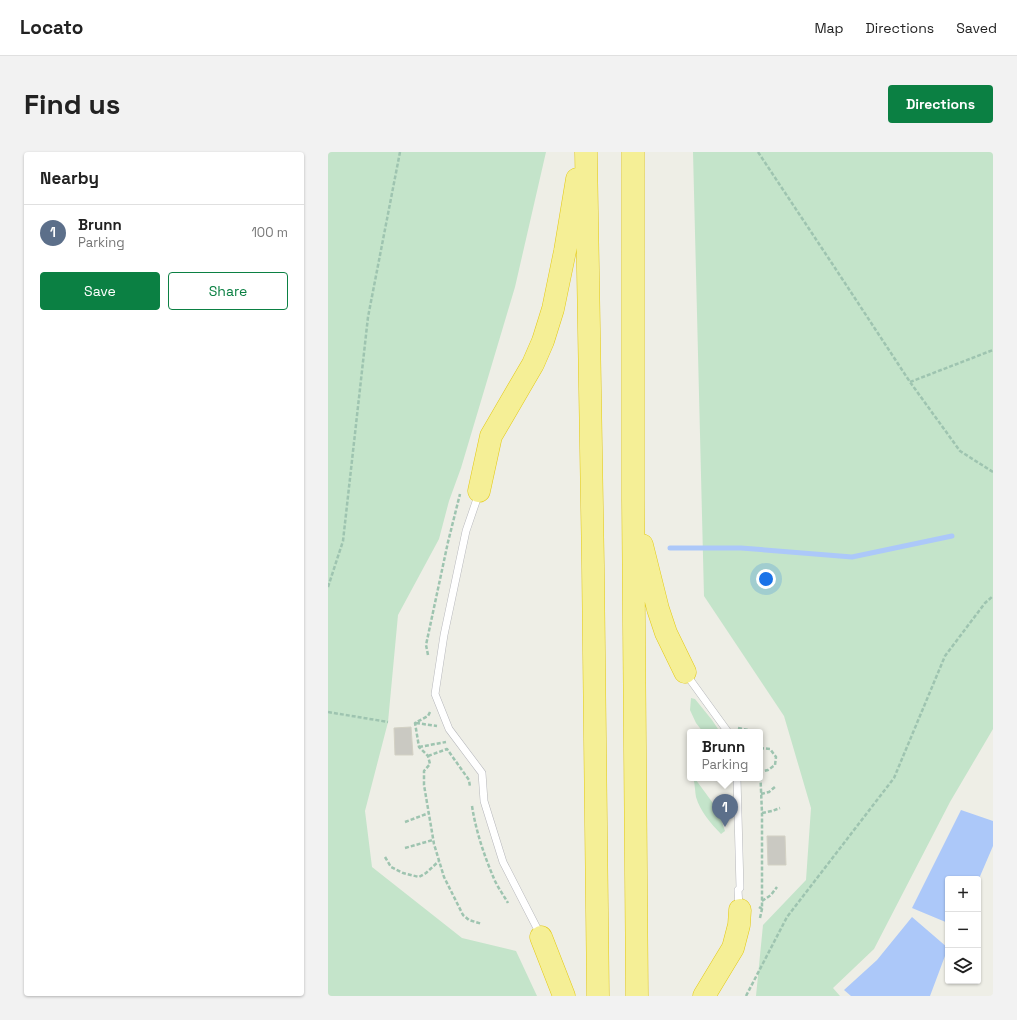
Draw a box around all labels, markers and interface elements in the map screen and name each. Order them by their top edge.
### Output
text: Locato [20,15,83,40]
text: Map [814,19,844,37]
text: Directions [866,19,934,37]
text: Saved [956,19,997,37]
button: Directions [888,85,993,123]
text: Find us [24,86,121,122]
text: Nearby [40,167,99,189]
text: Brunn [78,215,122,234]
text: 1 [50,224,56,241]
text: 100 m [251,224,288,241]
text: Parking [78,234,125,251]
button: Save [40,272,160,310]
button: Share [168,272,288,310]
your location [756,569,776,589]
popup [687,729,763,781]
text: Brunn [702,737,745,756]
text: Parking [702,756,748,773]
pin: 1 [712,794,738,827]
map controls [945,876,981,984]
button: + [945,876,981,912]
button: − [945,912,981,948]
button: layers [945,948,981,984]

